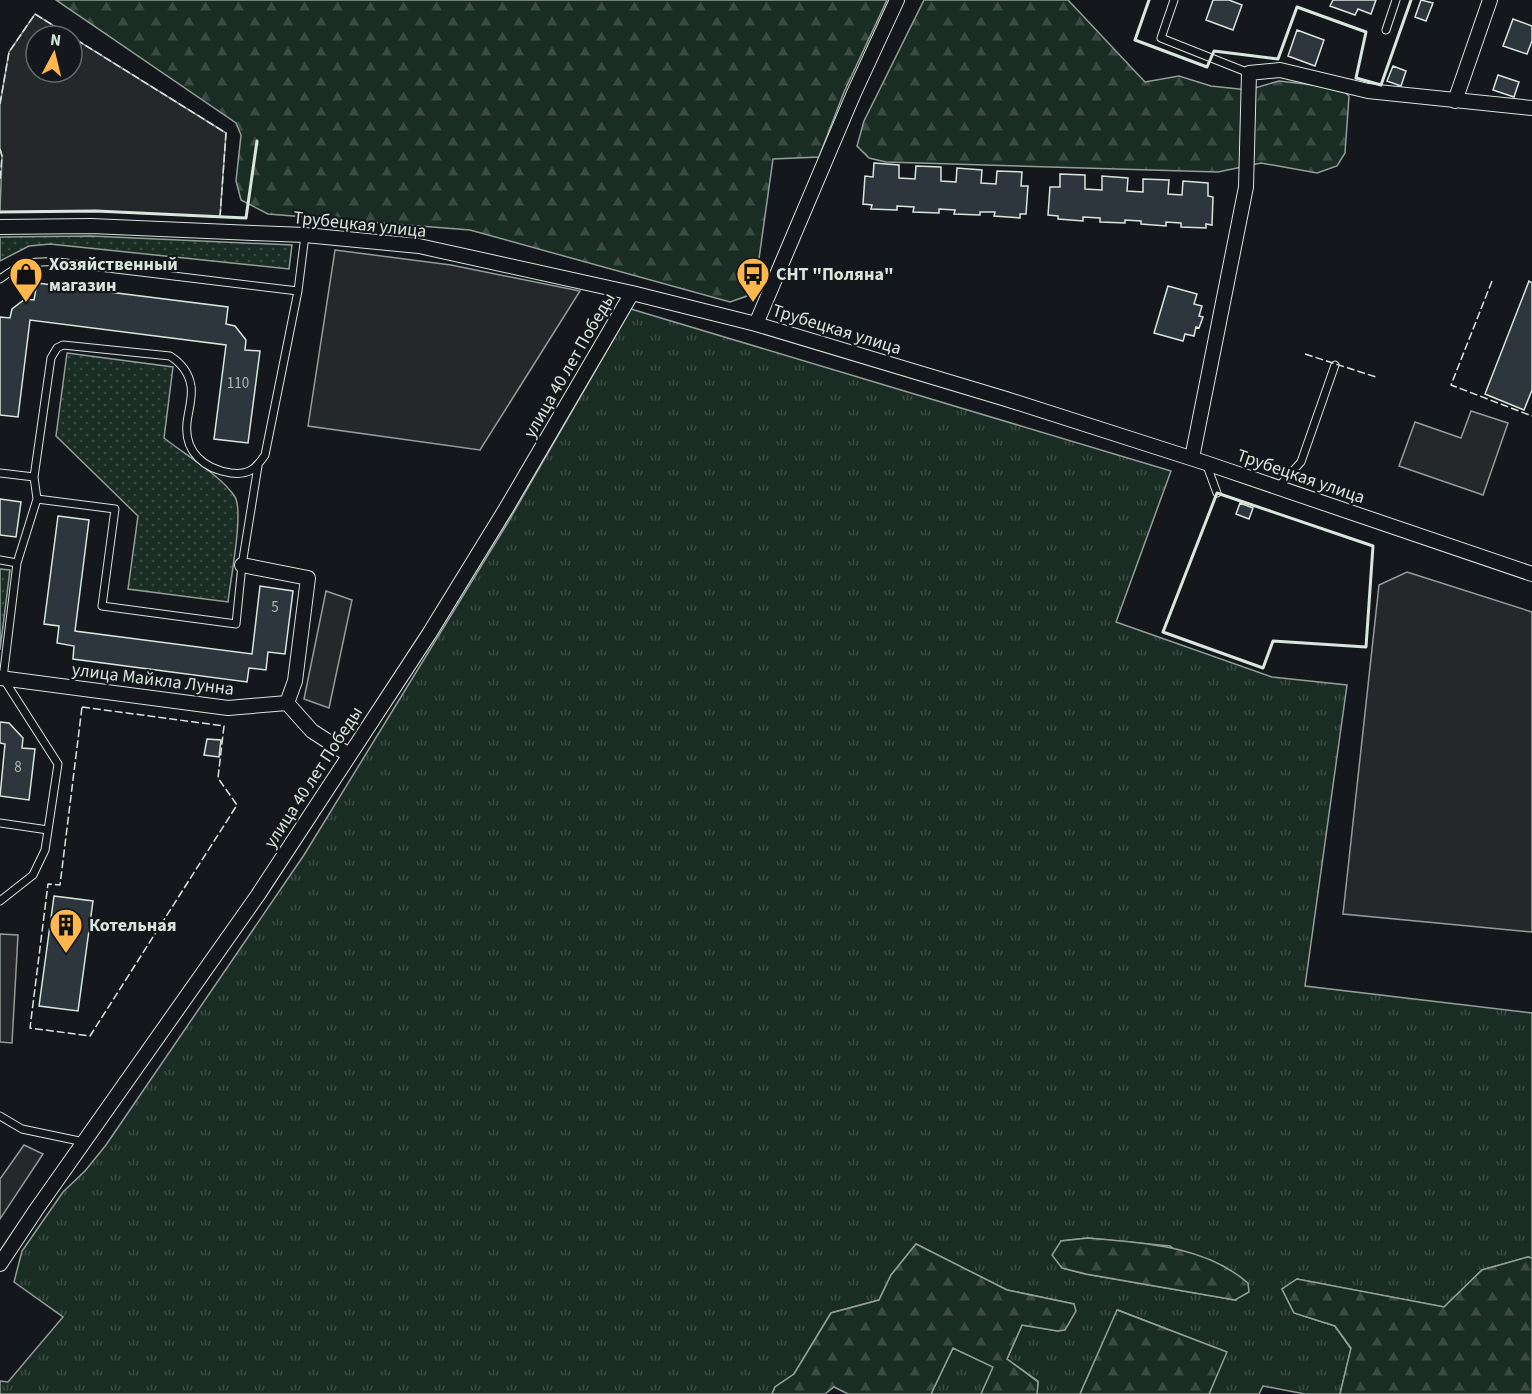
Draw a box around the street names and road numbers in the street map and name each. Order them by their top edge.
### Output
street label: Трубецкая улица [292,205,428,244]
street label: улица 40 лет Победы [518,288,621,443]
street label: Трубецкая улица [769,298,904,361]
street label: Трубецкая улица [1234,443,1368,510]
street label: улица Майкла Лунна [70,657,236,702]
street label: улица 40 лет Победы [258,702,369,853]

